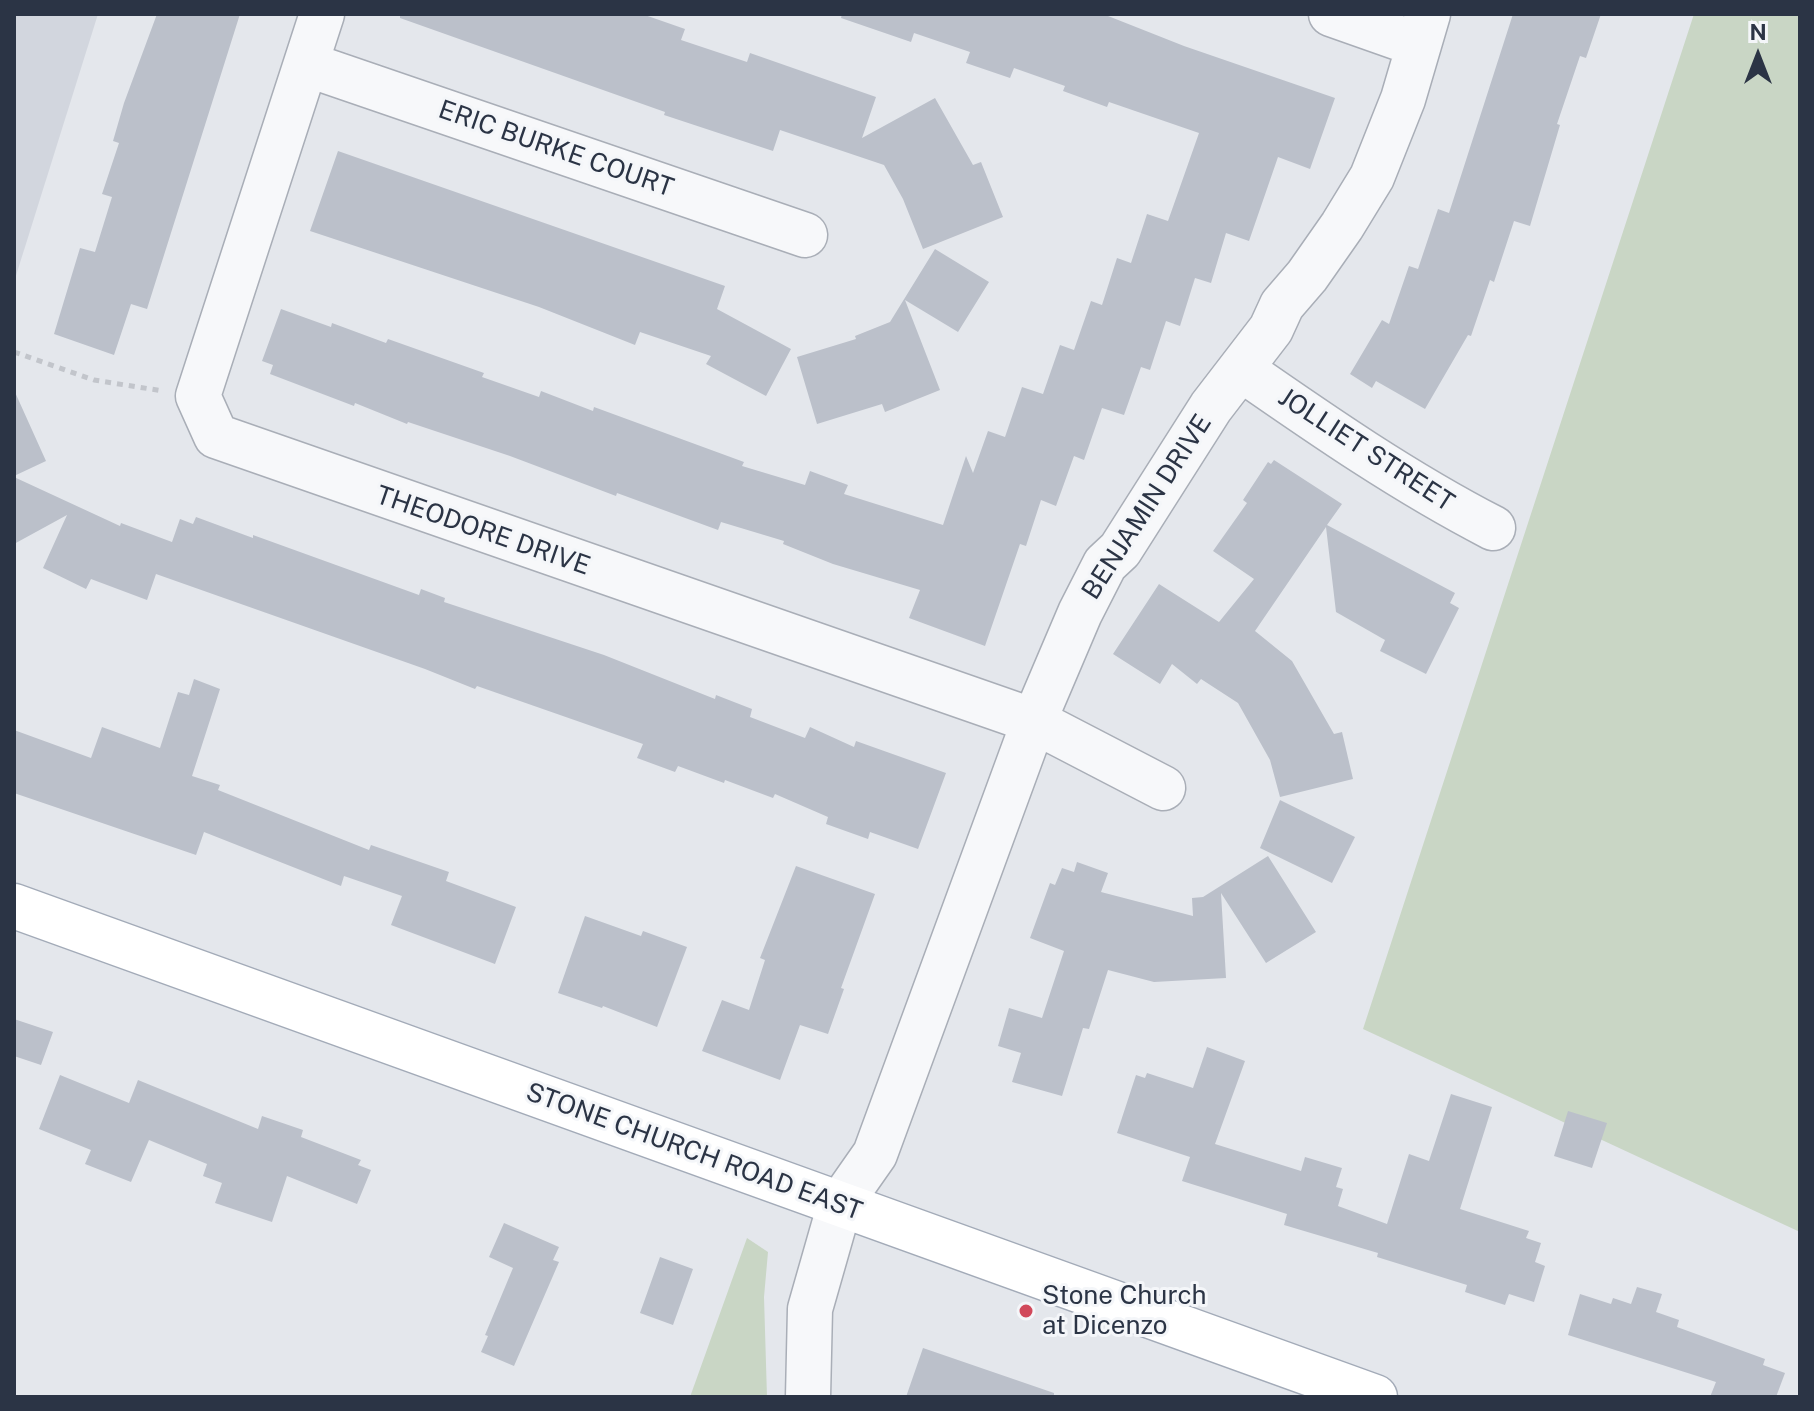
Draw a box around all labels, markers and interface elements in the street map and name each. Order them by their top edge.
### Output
north arrow [1718,16,1798,96]
text: N [1749,19,1767,45]
street label: ERIC BURKE COURT [434,94,678,204]
street label: JOLLIET STREET [1272,382,1460,518]
street label: BENJAMIN DRIVE [1076,409,1218,605]
street label: THEODORE DRIVE [372,480,594,582]
street label: STONE CHURCH ROAD EAST [522,1077,866,1227]
place label: Stone Church at Dicenzo [1042,1280,1206,1342]
marker: Stone Church at Dicenzo [1017,1302,1035,1320]

